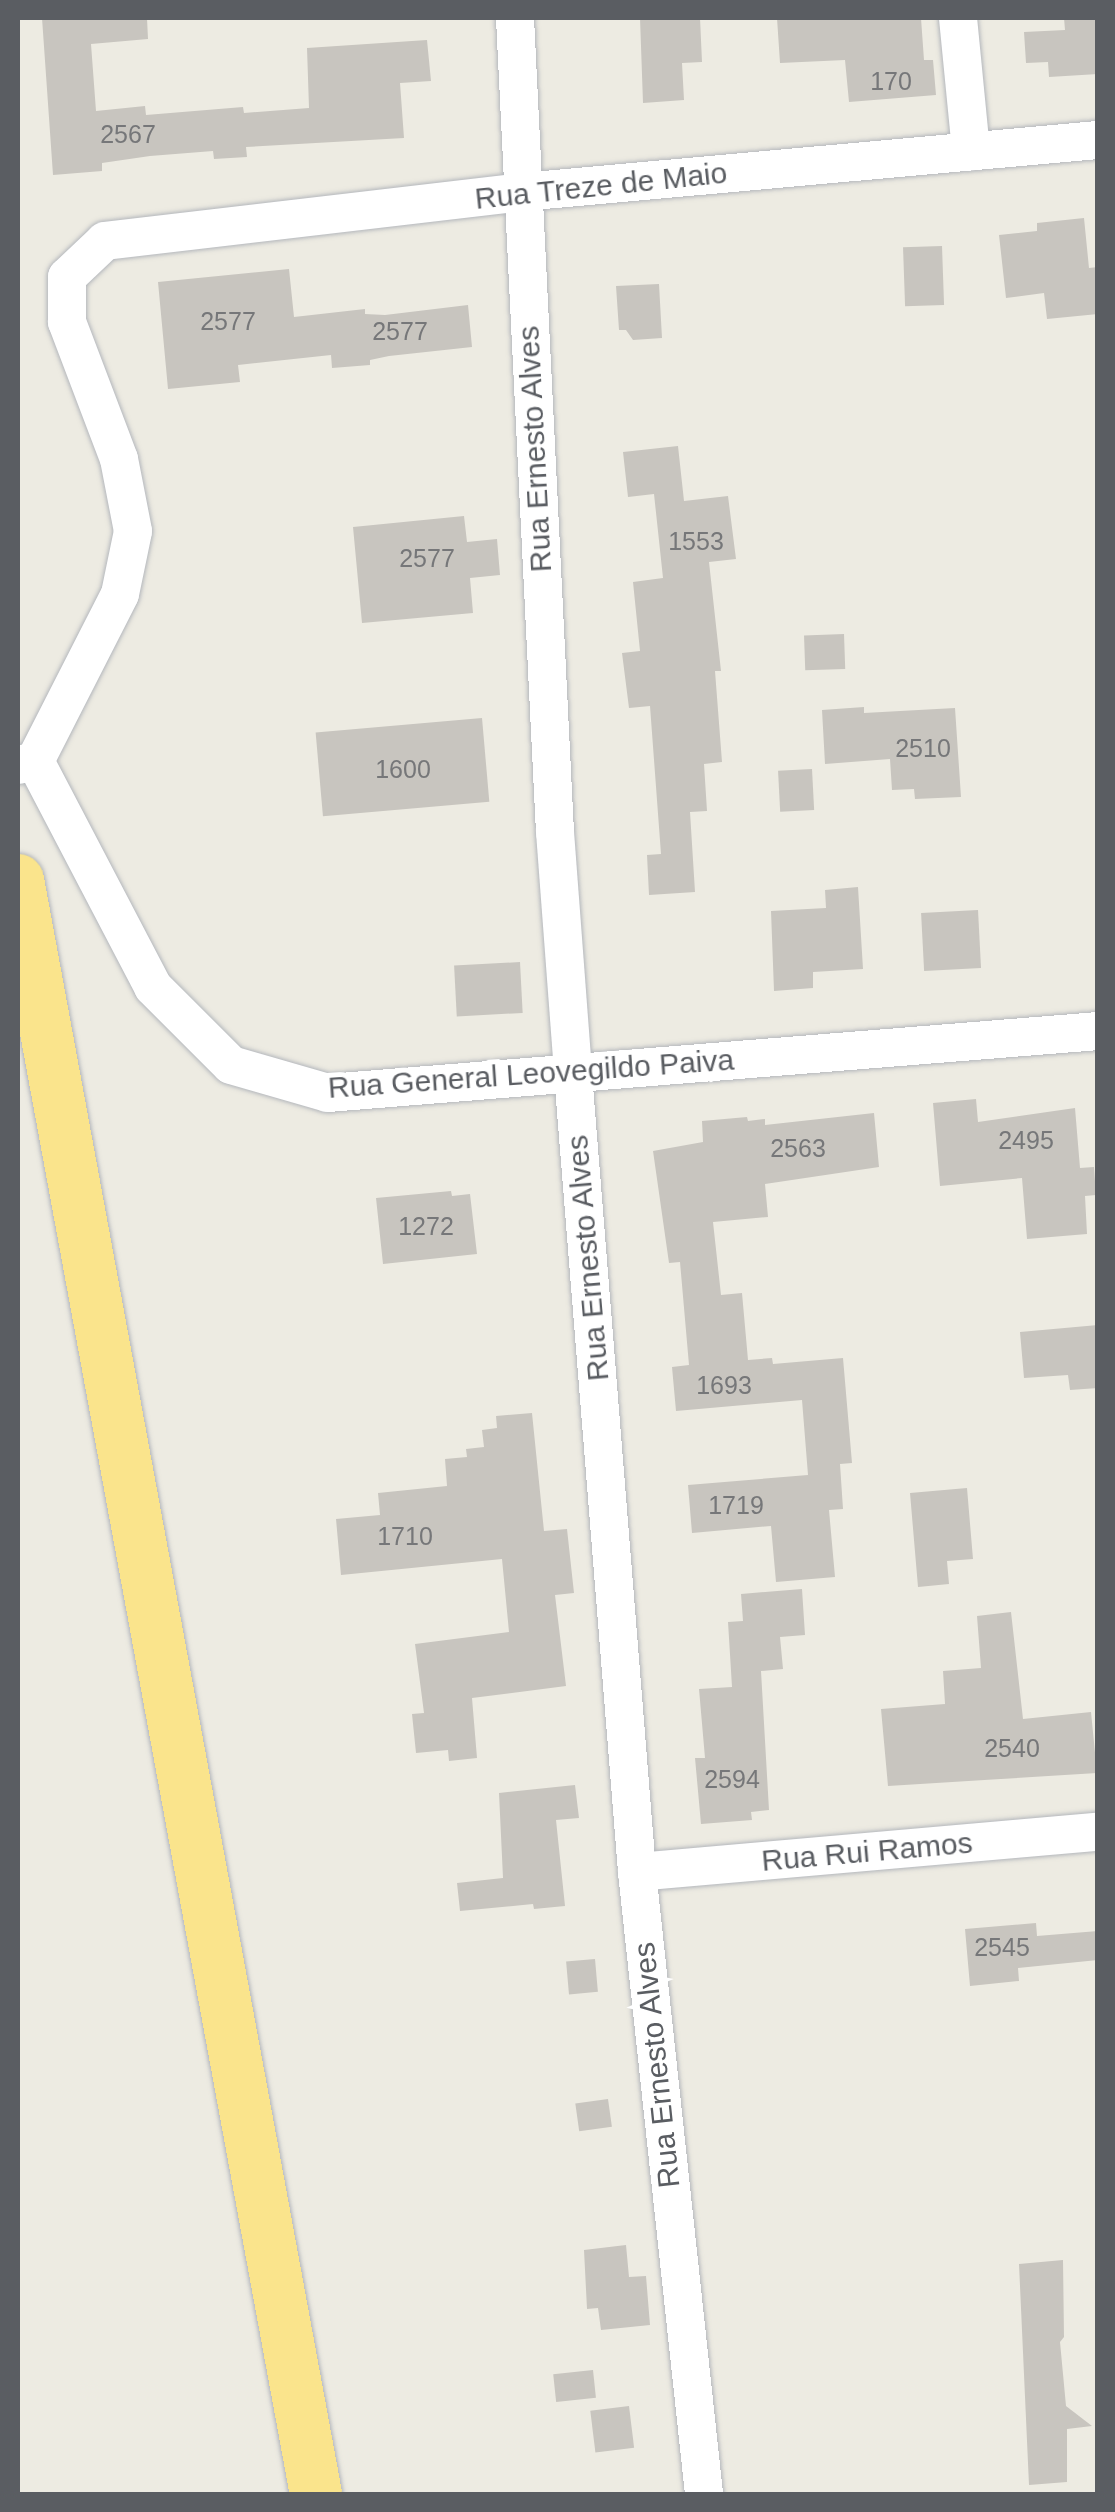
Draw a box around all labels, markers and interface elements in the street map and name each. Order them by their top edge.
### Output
house number: 170 [870,66,912,96]
house number: 2567 [100,119,156,149]
street label: Rua Treze de Maio [473,155,729,217]
house number: 2577 [200,306,256,336]
house number: 2577 [372,316,428,346]
street label: Rua Ernesto Alves [511,324,559,574]
house number: 1553 [668,526,724,556]
house number: 2577 [399,543,455,573]
house number: 2510 [895,733,951,763]
house number: 1600 [375,754,431,784]
street label: Rua General Leovegildo Paiva [327,1042,735,1106]
house number: 2495 [998,1125,1054,1155]
street label: Rua Ernesto Alves [559,1133,617,1383]
house number: 2563 [770,1133,826,1163]
house number: 1272 [398,1211,454,1241]
house number: 1693 [696,1370,752,1400]
house number: 1719 [708,1490,764,1520]
house number: 1710 [377,1521,433,1551]
house number: 2540 [984,1733,1040,1763]
house number: 2594 [704,1764,760,1794]
street label: Rua Rui Ramos [760,1825,974,1879]
house number: 2545 [974,1932,1030,1962]
street label: Rua Ernesto Alves [626,1940,688,2190]

